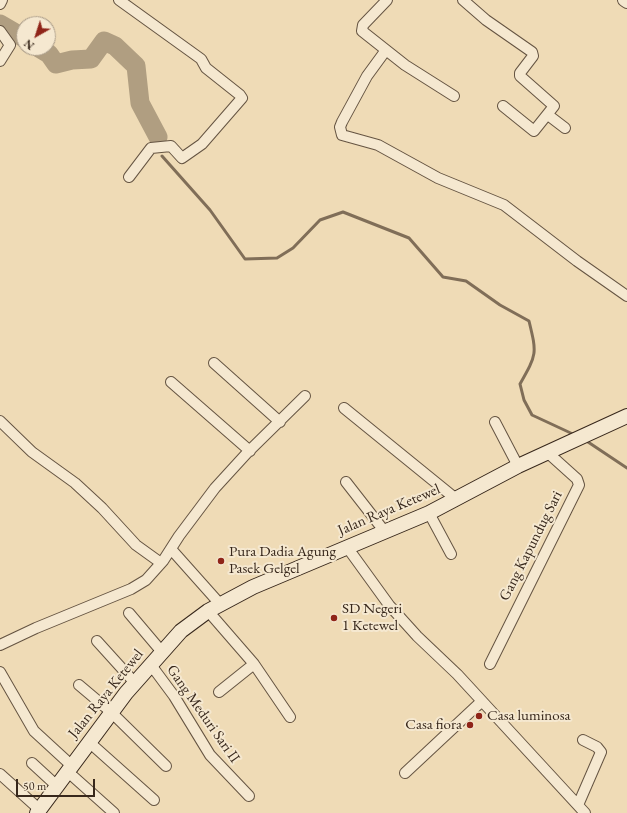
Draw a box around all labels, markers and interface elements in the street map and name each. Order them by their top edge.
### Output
north arrow [16,16,56,56]
text: N [21,36,37,53]
street label: Jalan Raya Ketewel [335,480,443,540]
street label: Gang Kapundug Sari [496,488,566,604]
place label: Pura Dadia Agung Pasek Gelgel [229,543,336,578]
marker: Pura Dadia Agung Pasek Gelgel [216,556,226,566]
place label: SD Negeri 1 Ketewel [342,600,402,635]
marker: SD Negeri 1 Ketewel [329,613,339,623]
street label: Jalan Raya Ketewel [65,646,147,742]
street label: Gang Meduri Sari II [163,662,243,766]
place label: Casa luminosa [487,707,570,725]
marker: Casa luminosa [474,711,484,721]
place label: Casa fiora [405,716,462,734]
marker: Casa fiora [465,720,475,730]
scale bar [18,771,97,797]
text: 50 m [23,778,46,794]

